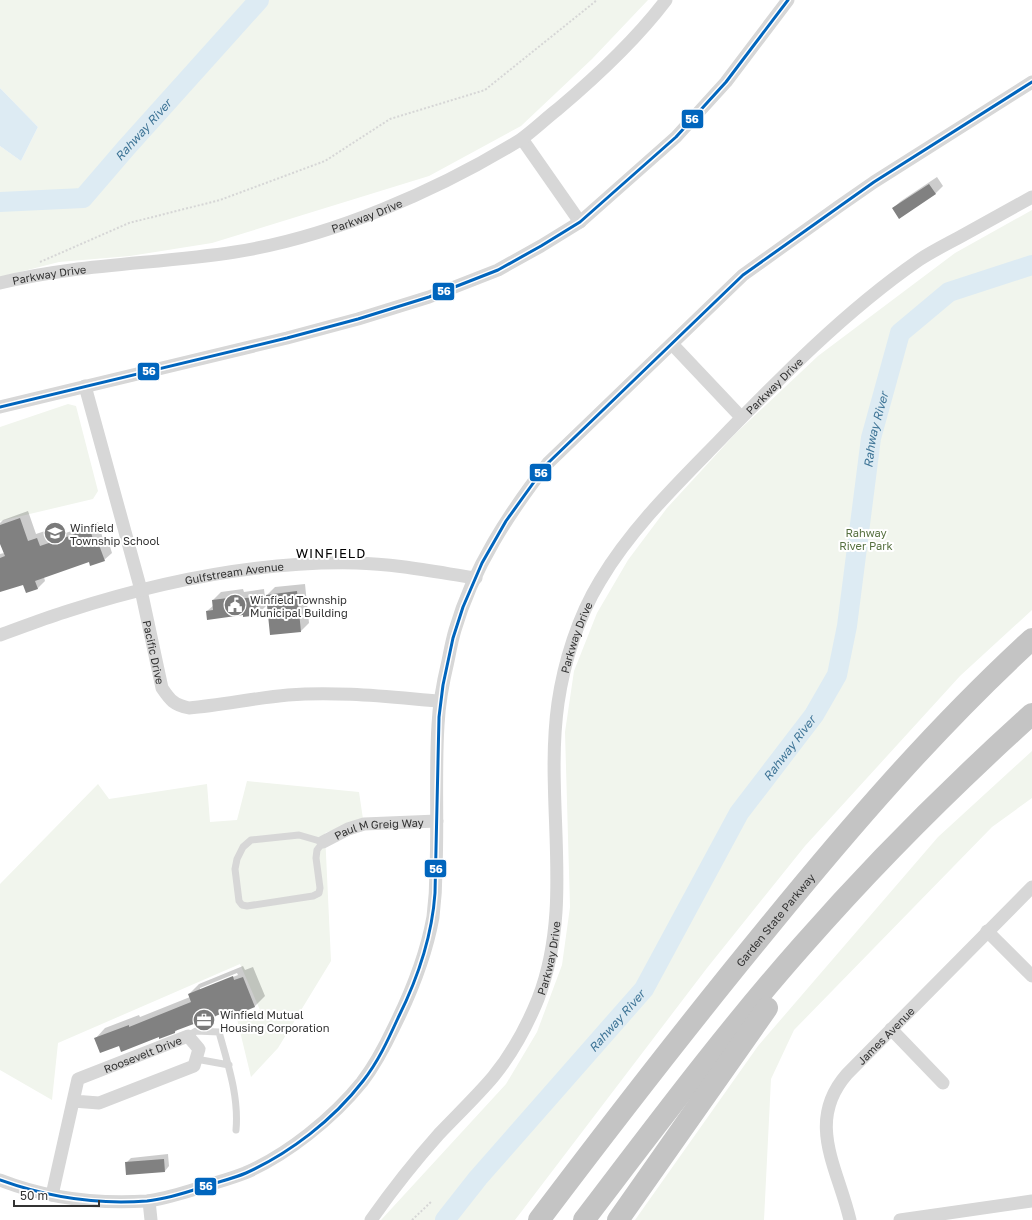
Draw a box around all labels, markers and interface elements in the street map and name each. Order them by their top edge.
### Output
water label: Rahway River [111,94,176,163]
line badge: 56 [681,109,704,129]
text: 56 [685,112,699,125]
street label: Parkway Drive [329,196,404,234]
street label: Parkway Drive [11,262,87,286]
line badge: 56 [432,282,455,301]
text: 56 [437,284,451,297]
street label: Parkway Drive [743,354,805,416]
line badge: 56 [137,362,160,381]
text: 56 [142,364,156,377]
water label: Rahway River [860,388,892,468]
line badge: 56 [529,463,552,482]
text: 56 [534,466,548,479]
school or university icon: Winfield Township School [42,520,68,546]
place label: Winfield Township School [70,521,160,547]
park label: Rahway River Park [839,526,893,552]
district label: WINFIELD [296,545,366,561]
street label: Gulfstream Avenue [183,559,284,586]
public building icon: Winfield Township Municipal Building [222,592,248,618]
place label: Winfield Township Municipal Building [250,593,348,619]
street label: Parkway Drive [557,600,594,674]
street label: Pacific Drive [141,619,167,685]
water label: Rahway River [759,711,820,783]
street label: Paul M Greig Way [332,815,424,842]
line badge: 56 [424,859,447,878]
text: 56 [429,862,443,875]
street label: Garden State Parkway [733,870,817,969]
street label: Parkway Drive [534,921,562,996]
water label: Rahway River [585,985,649,1055]
street label: James Avenue [854,1004,917,1067]
office icon: Winfield Mutual Housing Corporation [191,1007,217,1033]
place label: Winfield Mutual Housing Corporation [220,1008,329,1034]
street label: Roosevelt Drive [101,1033,183,1075]
line badge: 56 [194,1177,217,1196]
text: 56 [199,1179,213,1192]
scale bar [14,1182,99,1208]
text: 50 m [20,1188,48,1203]

